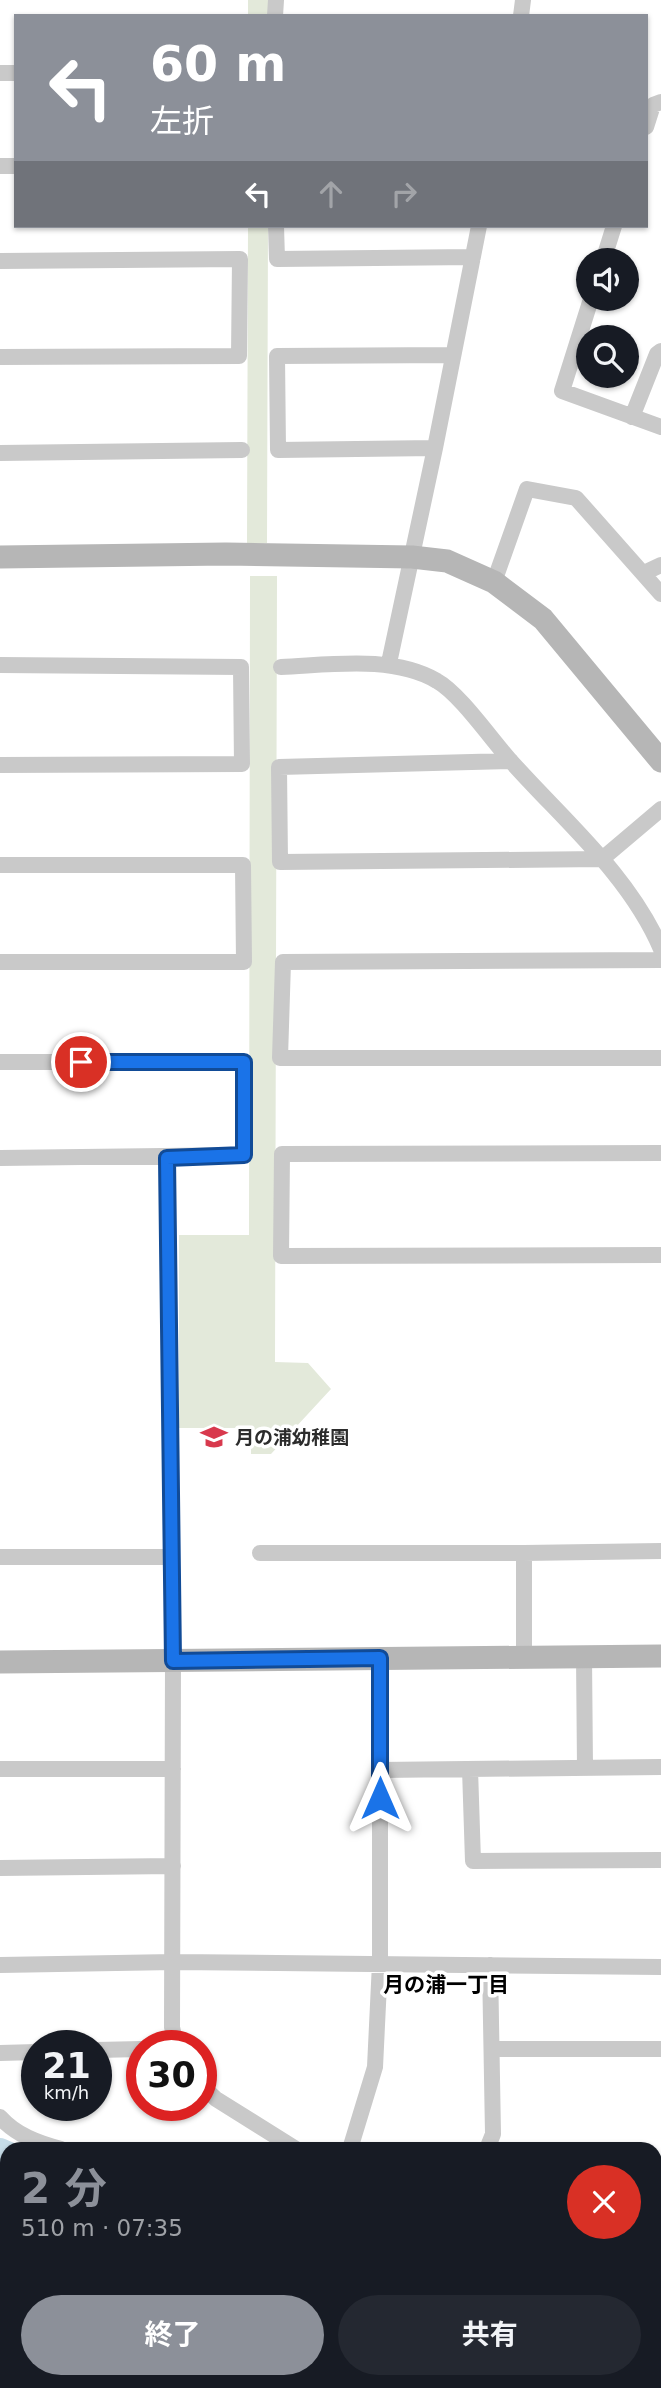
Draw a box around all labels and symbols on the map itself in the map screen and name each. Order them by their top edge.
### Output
pin [51,1032,111,1092]
school or university icon: 月の浦幼稚園 [199,1422,229,1452]
place label: 月の浦幼稚園 [235,1426,349,1448]
position arrow [343,1761,417,1835]
district label: 月の浦一丁目 [383,1973,509,1997]
speed limit sign: 30 [126,2030,217,2121]

